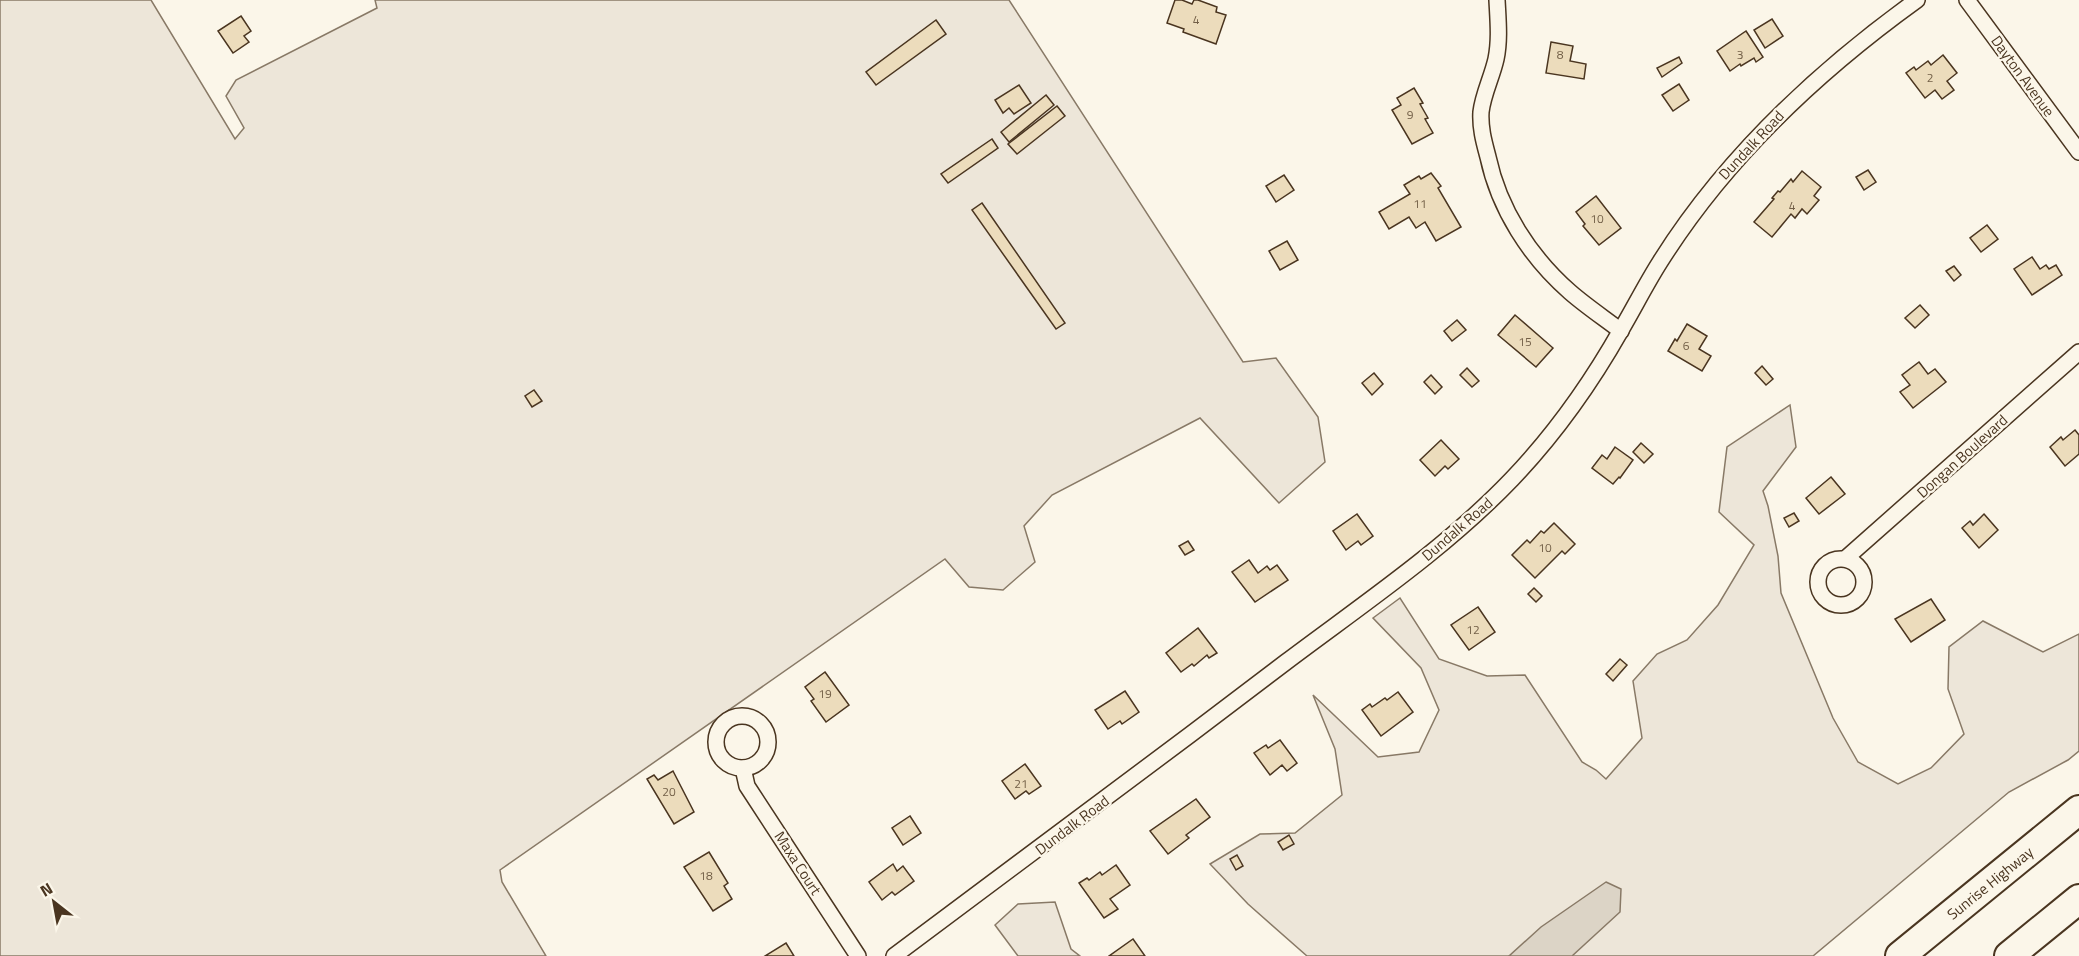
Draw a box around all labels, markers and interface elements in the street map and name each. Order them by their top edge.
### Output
house number: 4 [1193,10,1200,29]
street label: Dayton Avenue [1986,30,2060,122]
house number: 8 [1557,45,1564,64]
house number: 3 [1737,45,1743,64]
house number: 2 [1927,68,1933,87]
house number: 9 [1407,105,1414,124]
street label: Dundalk Road [1713,105,1789,185]
house number: 11 [1413,194,1427,213]
house number: 4 [1789,196,1796,215]
house number: 10 [1590,209,1604,228]
house number: 15 [1518,332,1532,351]
house number: 6 [1683,336,1690,355]
street label: Dongan Boulevard [1911,409,2013,503]
street label: Dundalk Road [1416,492,1498,566]
house number: 10 [1538,538,1552,557]
house number: 12 [1466,620,1480,639]
house number: 19 [818,684,832,703]
house number: 21 [1014,774,1028,793]
house number: 20 [662,782,676,801]
street label: Dundalk Road [1030,789,1114,861]
street label: Maxa Court [769,827,828,900]
street label: Sunrise Highway [1942,841,2038,925]
house number: 18 [699,866,713,885]
north arrow [24,872,84,932]
text: N [35,876,57,902]

